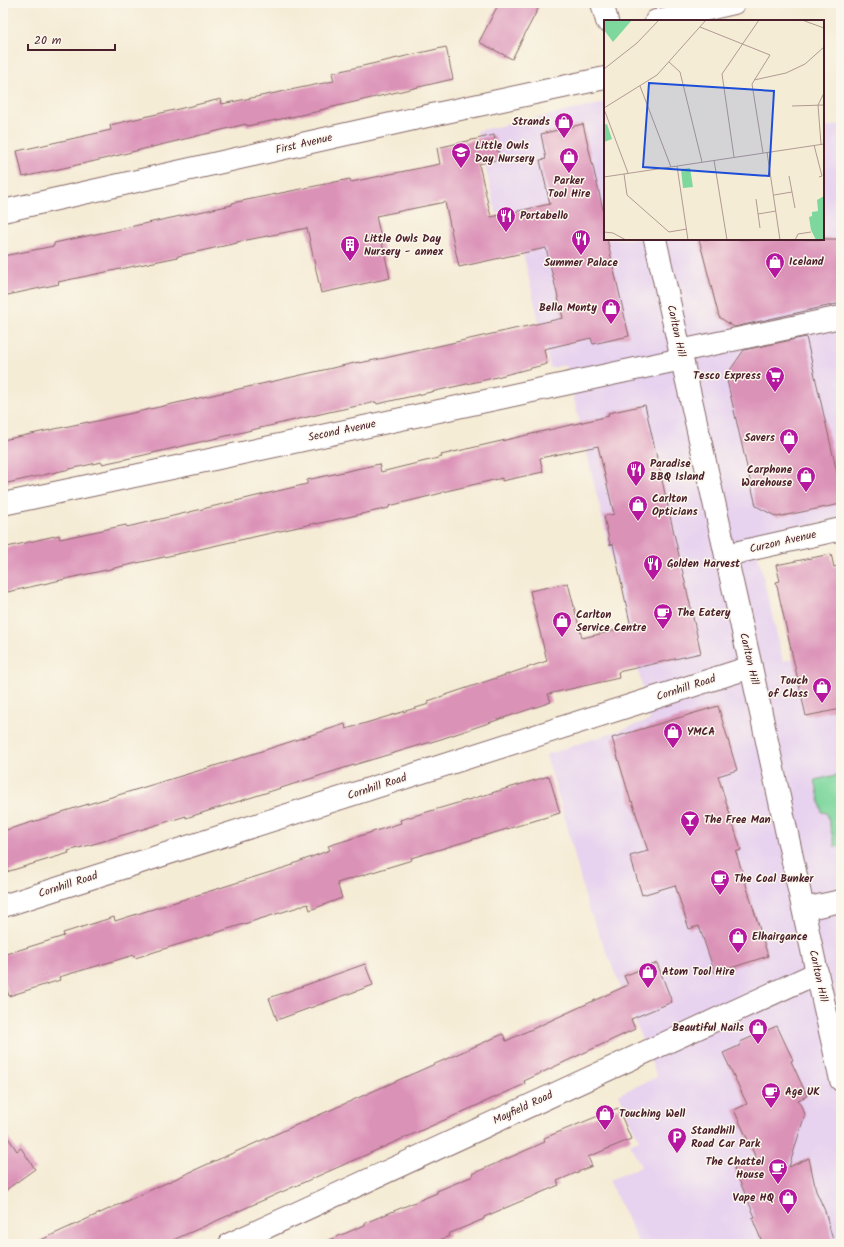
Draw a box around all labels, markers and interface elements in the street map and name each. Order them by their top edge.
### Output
inset map [604,20,824,240]
scale bar [28,26,115,52]
text: 20 m [34,31,62,50]
shop icon: Strands [553,111,575,139]
place label: Strands [512,113,551,131]
street label: First Avenue [274,129,334,159]
place label: Little Owls Day Nursery [475,137,535,168]
school or university icon: Little Owls Day Nursery [450,141,472,169]
shop icon: Parker Tool Hire [558,146,580,174]
place label: Parker Tool Hire [548,172,591,203]
restaurant icon: Portabello [495,205,517,233]
place label: Portabello [520,207,568,225]
restaurant icon: Summer Palace [570,228,592,256]
place label: Little Owls Day Nursery - annex [364,230,444,261]
building icon: Little Owls Day Nursery - annex [339,234,361,262]
shop icon: Iceland [764,251,786,279]
place label: Iceland [789,253,825,271]
place label: Summer Palace [544,254,619,272]
shop icon: Bella Monty [600,297,622,325]
place label: Bella Monty [539,299,597,317]
street label: Carlton Hill [662,303,690,359]
supermarket icon: Tesco Express [764,365,786,393]
place label: Tesco Express [693,367,762,385]
street label: Second Avenue [306,415,378,447]
shop icon: Savers [778,427,800,455]
place label: Savers [744,429,776,447]
place label: Paradise BBQ Island [650,455,705,486]
restaurant icon: Paradise BBQ Island [625,459,647,487]
place label: Carphone Warehouse [741,461,793,492]
shop icon: Carphone Warehouse [795,465,817,493]
place label: Carlton Opticians [652,490,698,521]
shop icon: Carlton Opticians [627,494,649,522]
street label: Curzon Avenue [748,526,818,558]
restaurant icon: Golden Harvest [642,553,664,581]
place label: Golden Harvest [667,555,741,573]
cafe icon: The Eatery [652,602,674,630]
place label: The Eatery [677,604,731,622]
place label: Carlton Service Centre [576,606,647,637]
shop icon: Carlton Service Centre [551,610,573,638]
street label: Carlton Hill [734,631,764,687]
street label: Cornhill Road [654,670,718,706]
place label: Touch of Class [768,672,809,703]
shop icon: Touch of Class [811,676,833,704]
shop icon: YMCA [662,721,684,749]
place label: YMCA [687,723,715,741]
street label: Cornhill Road [345,769,409,805]
bar icon: The Free Man [679,809,701,837]
place label: The Free Man [704,811,771,829]
street label: Cornhill Road [36,867,100,903]
cafe icon: The Coal Bunker [709,868,731,896]
place label: The Coal Bunker [734,870,814,888]
shop icon: Elhairgance [727,926,749,954]
place label: Elhairgance [752,928,808,946]
street label: Carlton Hill [804,948,832,1004]
shop icon: Atom Tool Hire [637,961,659,989]
place label: Atom Tool Hire [662,963,735,981]
shop icon: Beautiful Nails [747,1017,769,1045]
place label: Beautiful Nails [672,1019,745,1037]
cafe icon: Age UK [760,1081,782,1109]
place label: Age UK [785,1083,820,1101]
street label: Mayfield Road [490,1086,556,1130]
shop icon: Touching Well [594,1103,616,1131]
place label: Touching Well [619,1105,685,1123]
place label: Standhill Road Car Park [691,1122,761,1153]
parking icon: Standhill Road Car Park [666,1126,688,1154]
place label: The Chattel House [705,1153,765,1184]
cafe icon: The Chattel House [767,1157,789,1185]
shop icon: Vape HQ [777,1187,799,1215]
place label: Vape HQ [733,1189,775,1207]

